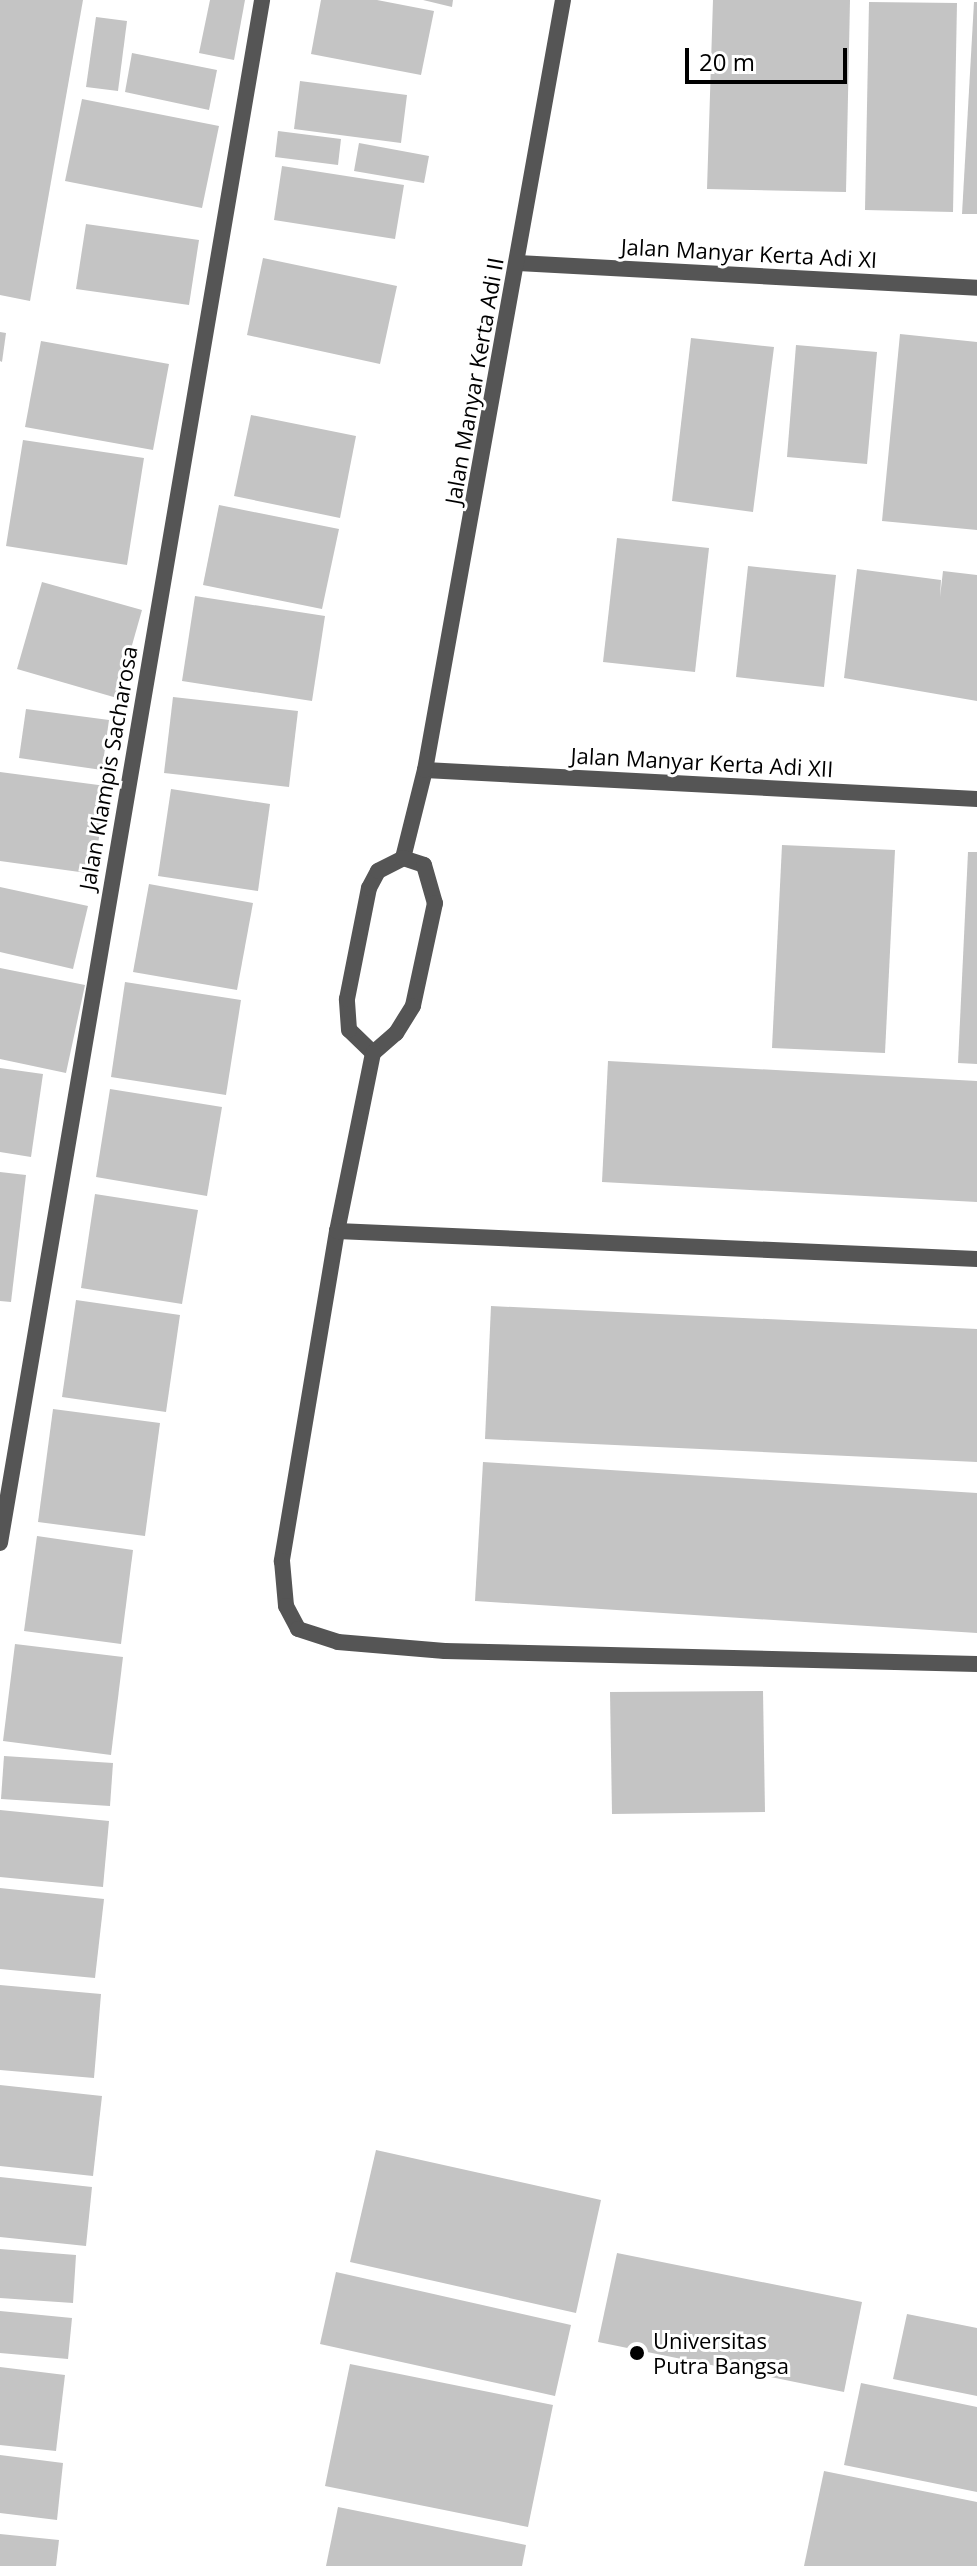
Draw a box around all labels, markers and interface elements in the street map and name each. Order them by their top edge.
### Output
scale bar [689,32,851,82]
text: 20 m [699,45,755,78]
street label: Jalan Manyar Kerta Adi XI [620,233,878,273]
street label: Jalan Manyar Kerta Adi II [439,256,509,506]
street label: Jalan Klampis Sacharosa [74,644,142,892]
street label: Jalan Manyar Kerta Adi XII [570,742,834,782]
place label: Universitas Putra Bangsa [653,2327,789,2378]
marker: Universitas Putra Bangsa [628,2344,646,2362]

